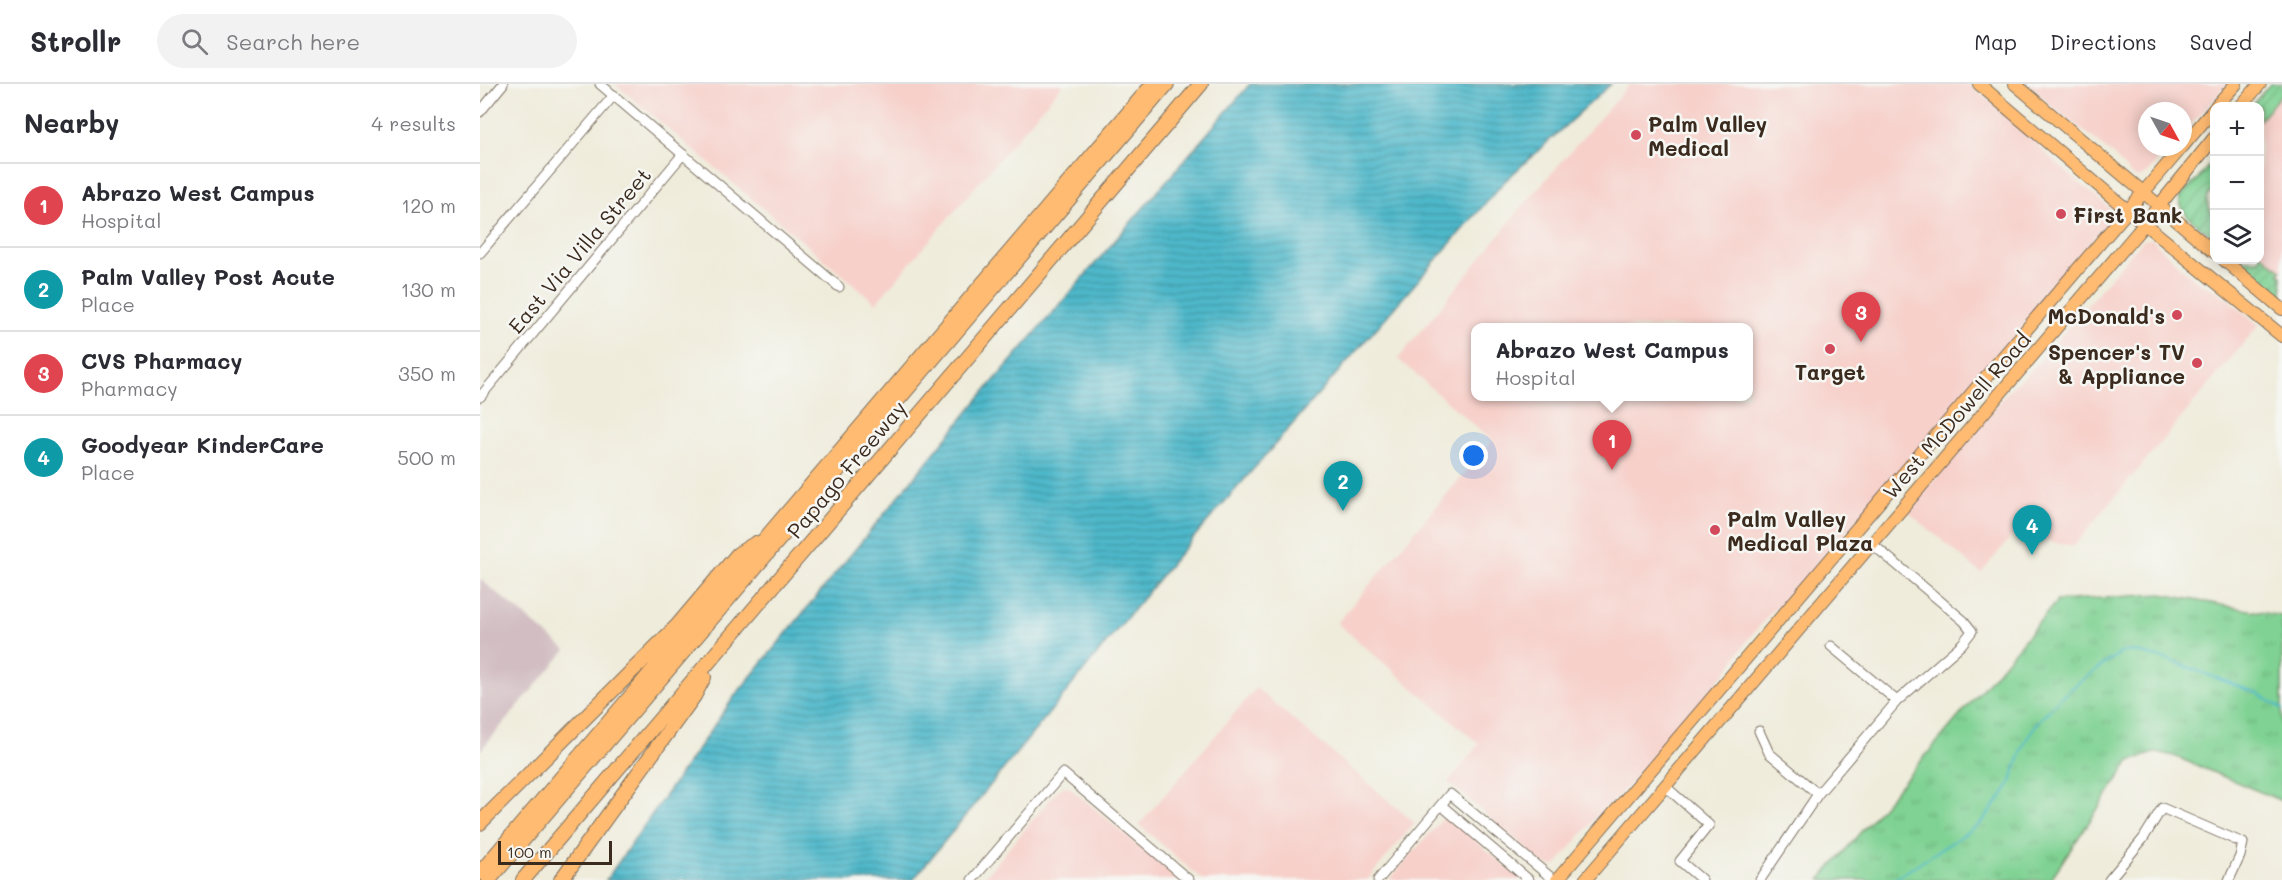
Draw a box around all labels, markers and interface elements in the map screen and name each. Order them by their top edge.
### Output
search box [157,14,577,68]
text: Strollr [30,23,121,59]
icon: search [178,25,211,58]
text: Search here [226,27,360,56]
text: Map [1974,28,2017,55]
text: Directions [2050,28,2157,55]
text: Saved [2190,28,2252,55]
north arrow [2138,102,2192,156]
map controls [2210,102,2264,264]
button: + [2210,102,2264,156]
text: Nearby [24,106,119,140]
text: 4 results [371,110,456,136]
place label: Palm Valley Medical [1648,110,1767,161]
marker: Palm Valley Medical [1629,128,1643,142]
button: − [2210,156,2264,210]
street label: East Via Villa Street [502,162,656,338]
text: Abrazo West Campus [81,178,315,207]
text: 1 [39,192,48,218]
text: 120 m [401,192,456,218]
place label: First Bank [2073,201,2182,228]
text: Hospital [81,207,162,233]
marker: First Bank [2054,207,2068,221]
button: layers [2210,210,2264,264]
text: Palm Valley Post Acute [81,262,335,291]
text: 2 [38,276,49,302]
text: 130 m [401,276,456,302]
text: Place [81,291,135,317]
pin: 3 [1842,292,1880,342]
place label: McDonald's [2048,302,2165,329]
marker: McDonald's [2170,308,2184,322]
popup [1471,323,1753,401]
street label: West McDowell Road [1876,326,2036,504]
text: Abrazo West Campus [1495,335,1729,364]
place label: Spencer's TV & Appliance [2048,338,2185,389]
marker: Target [1823,342,1837,356]
text: CVS Pharmacy [81,346,242,375]
marker: Spencer's TV & Appliance [2190,356,2204,370]
place label: Target [1795,358,1865,385]
text: 3 [38,360,50,386]
text: 350 m [398,360,456,386]
text: Hospital [1495,364,1576,390]
text: Pharmacy [81,375,178,401]
street label: Papago Freeway [780,394,912,544]
pin: 1 [1592,420,1632,470]
text: Goodyear KinderCare [81,430,324,459]
your location [1459,441,1488,470]
text: 4 [37,444,50,470]
text: 500 m [397,444,456,470]
text: Place [81,459,135,485]
pin: 2 [1324,462,1362,511]
place label: Palm Valley Medical Plaza [1727,505,1873,556]
pin: 4 [2012,506,2052,555]
marker: Palm Valley Medical Plaza [1708,523,1722,537]
scale bar [498,838,612,866]
text: 100 m [507,841,552,862]

